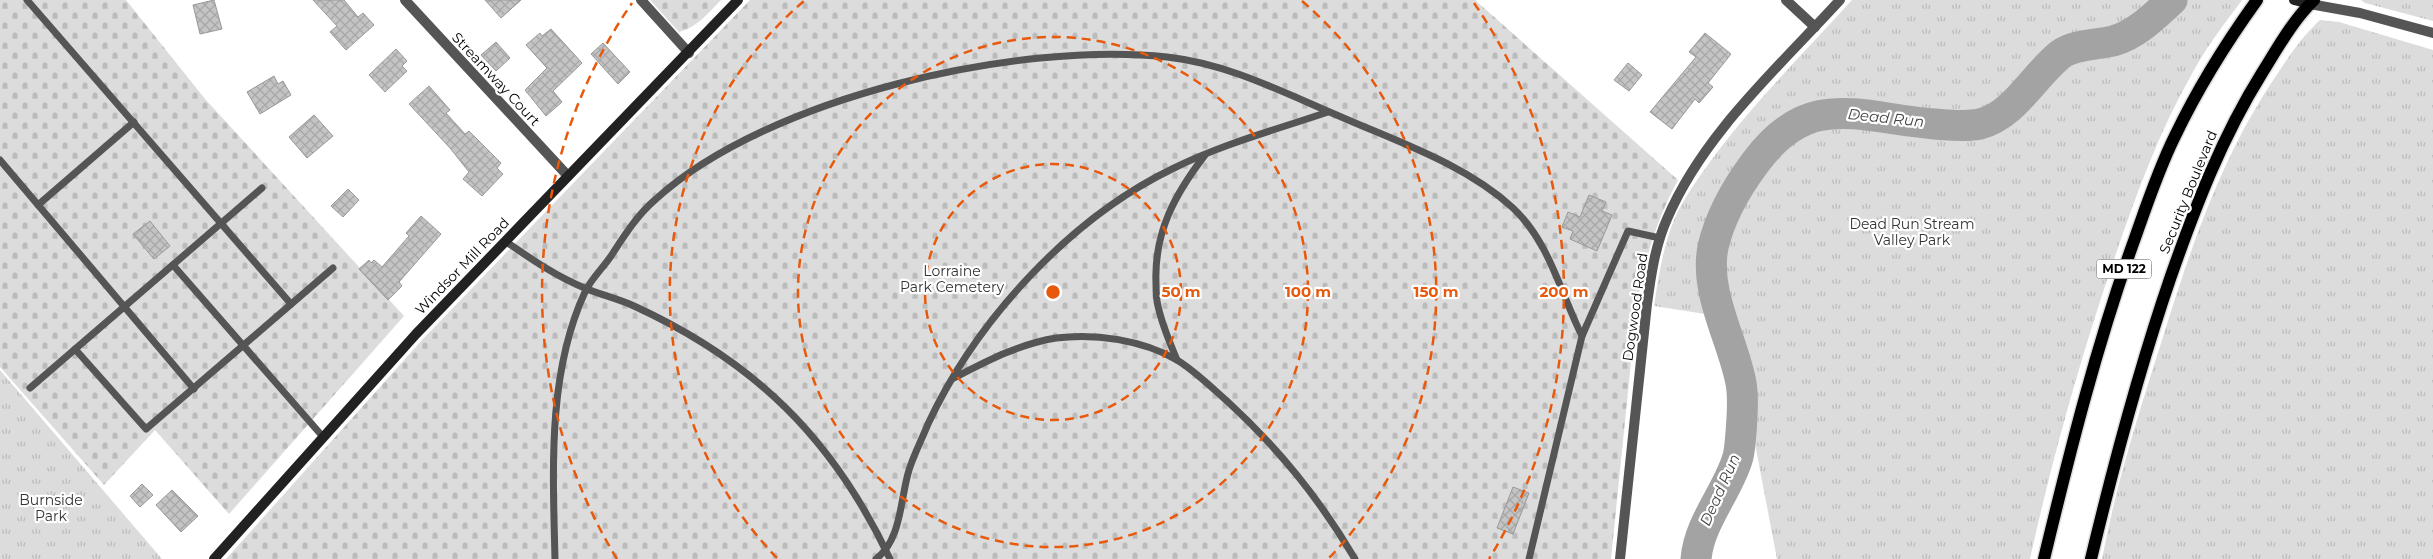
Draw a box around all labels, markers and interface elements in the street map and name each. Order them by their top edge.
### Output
street label: Streamway Court [448,28,544,130]
water label: Dead Run [1847,104,1925,131]
street label: Security Boulevard [2155,128,2221,256]
street label: Windsor Mill Road [411,214,513,318]
park label: Dead Run Stream Valley Park [1850,215,1974,249]
street label: Dogwood Road [1618,252,1652,362]
road number: MD 122 [2096,260,2152,278]
park label: Lorraine Park Cemetery [900,262,1004,296]
text: 50 m [1161,282,1201,301]
text: 100 m [1285,282,1331,301]
text: 150 m [1414,282,1458,301]
text: 200 m [1539,282,1589,301]
centre of rings [1044,283,1062,301]
water label: Dead Run [1695,451,1744,529]
park label: Burnside Park [19,491,83,525]

